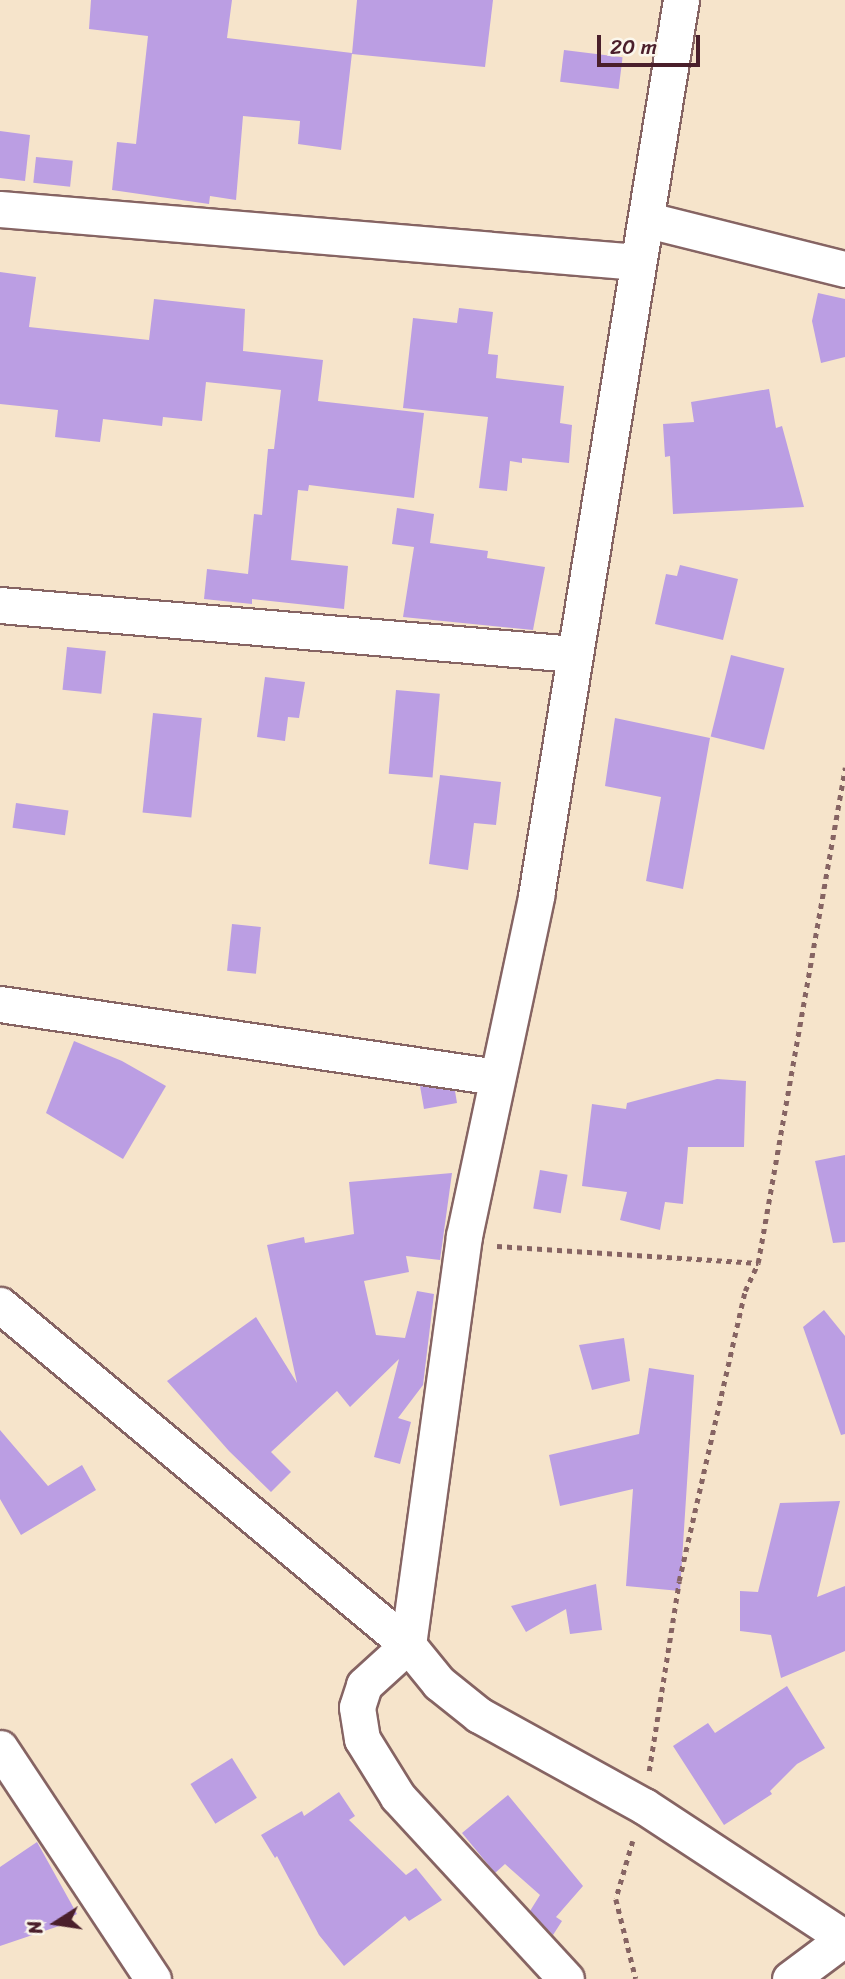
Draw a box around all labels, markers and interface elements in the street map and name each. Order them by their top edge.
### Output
scale bar [600,21,703,65]
text: 20 m [610,28,657,66]
north arrow [21,1888,91,1958]
text: N [17,1918,52,1937]

